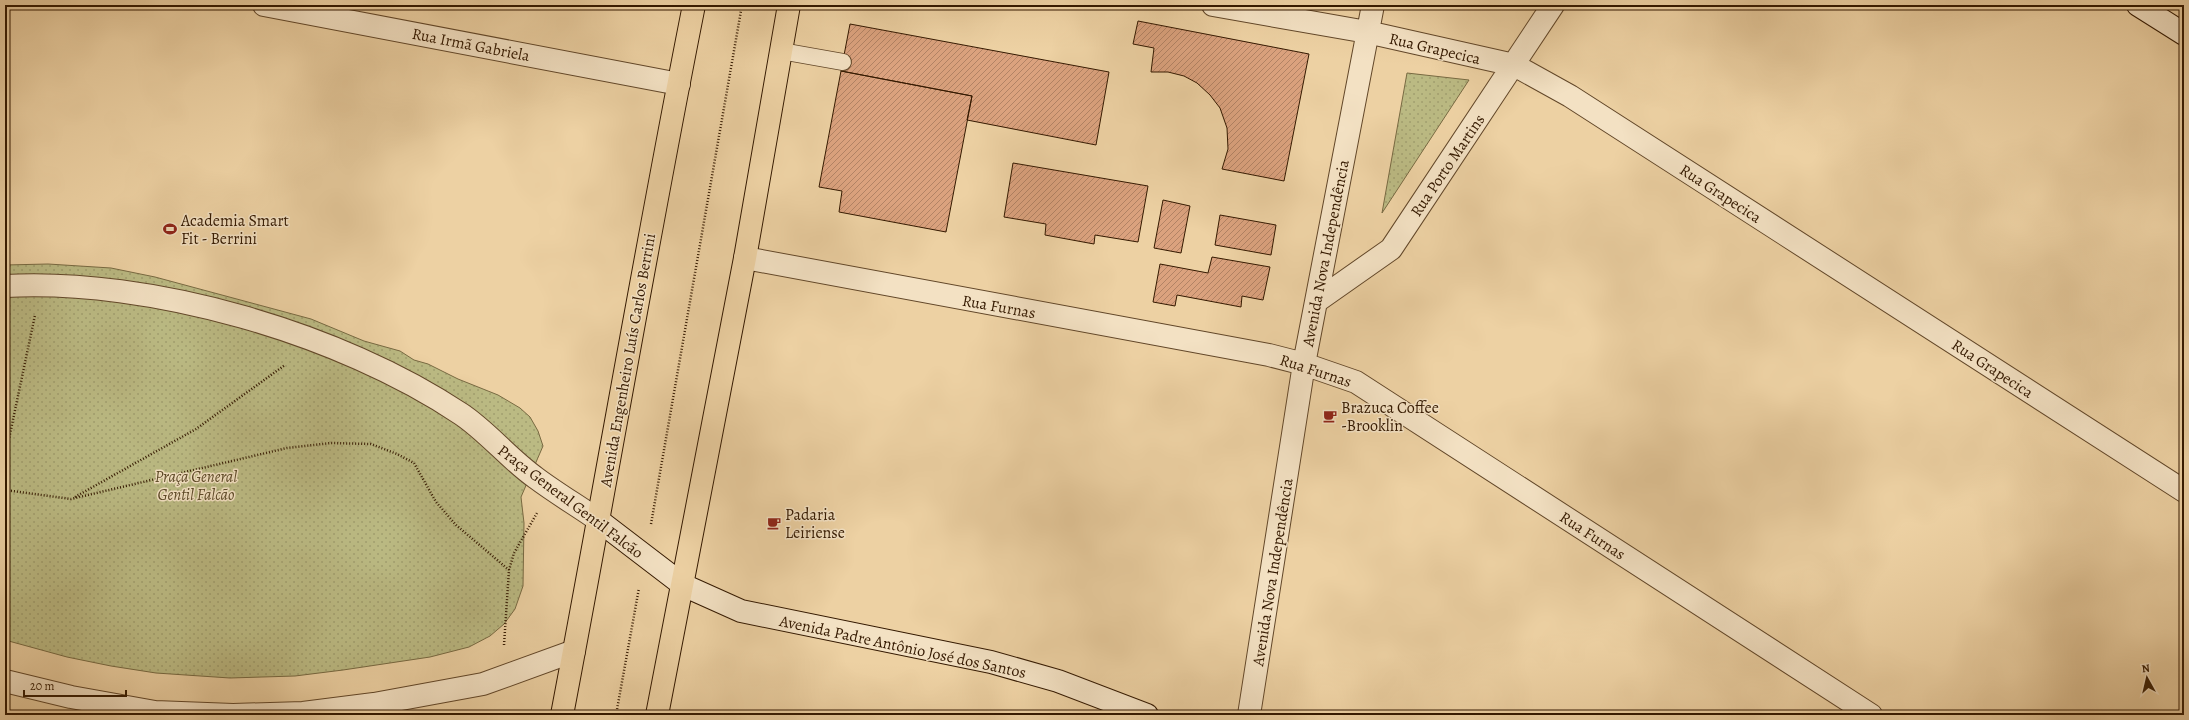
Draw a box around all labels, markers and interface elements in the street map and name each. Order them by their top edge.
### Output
street label: Rua Irmã Gabriela [410,23,532,67]
street label: Rua Grapecica [1387,28,1483,70]
street label: Rua Porto Martins [1405,110,1490,221]
street label: Avenida Nova Independência [1297,157,1355,349]
street label: Rua Grapecica [1675,159,1766,229]
place label: Academia Smart Fit - Berrini [180,210,289,250]
sports icon: Academia Smart Fit - Berrini [162,221,178,237]
street label: Avenida Engenheiro Luís Carlos Berrini [595,232,661,490]
street label: Rua Furnas [960,290,1037,324]
street label: Rua Grapecica [1947,334,2038,404]
street label: Rua Furnas [1277,349,1354,393]
place label: Brazuca Coffee -Brooklin [1341,397,1439,437]
cafe icon: Brazuca Coffee -Brooklin [1322,408,1338,424]
street label: Praça General Gentil Falcão [493,440,648,564]
park label: Praça General Gentil Falcão [155,466,237,506]
street label: Avenida Nova Independência [1247,476,1299,669]
place label: Padaria Leiriense [785,504,845,544]
street label: Rua Furnas [1555,506,1630,565]
cafe icon: Padaria Leiriense [766,515,782,531]
street label: Avenida Padre Antônio José dos Santos [777,610,1028,684]
north arrow [2127,658,2167,698]
text: N [2141,661,2151,677]
scale bar [24,672,126,698]
text: 20 m [30,678,54,694]

